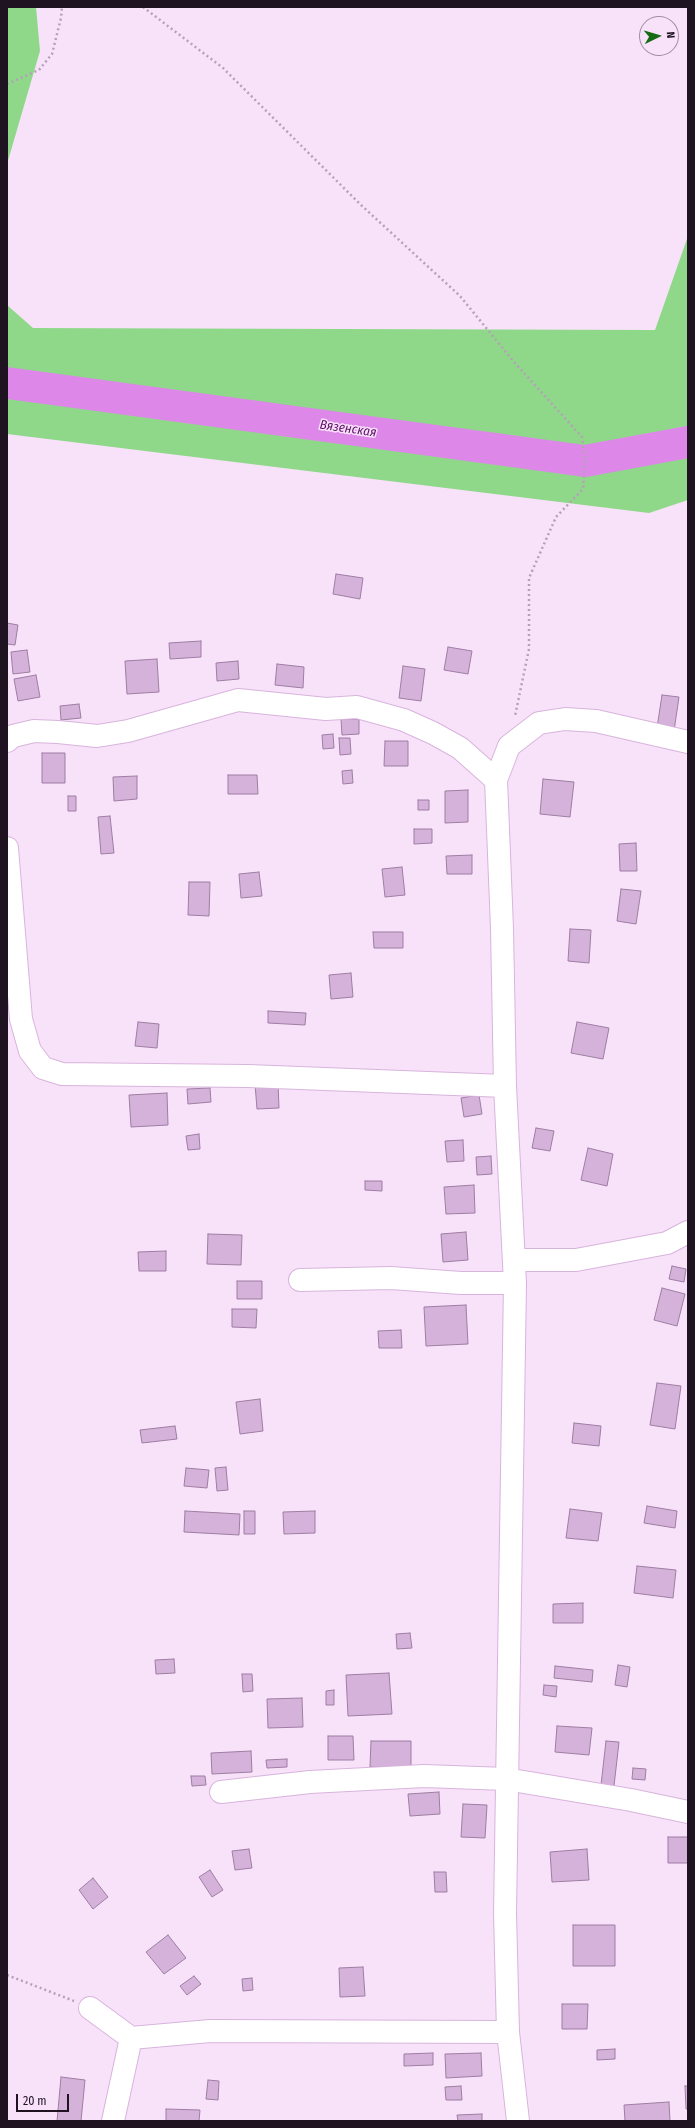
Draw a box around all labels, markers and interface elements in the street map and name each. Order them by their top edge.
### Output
north arrow [639,16,679,56]
text: N [664,31,677,39]
water label: Вязенская [319,417,377,441]
scale bar [18,2086,71,2112]
text: 20 m [23,2094,47,2108]

